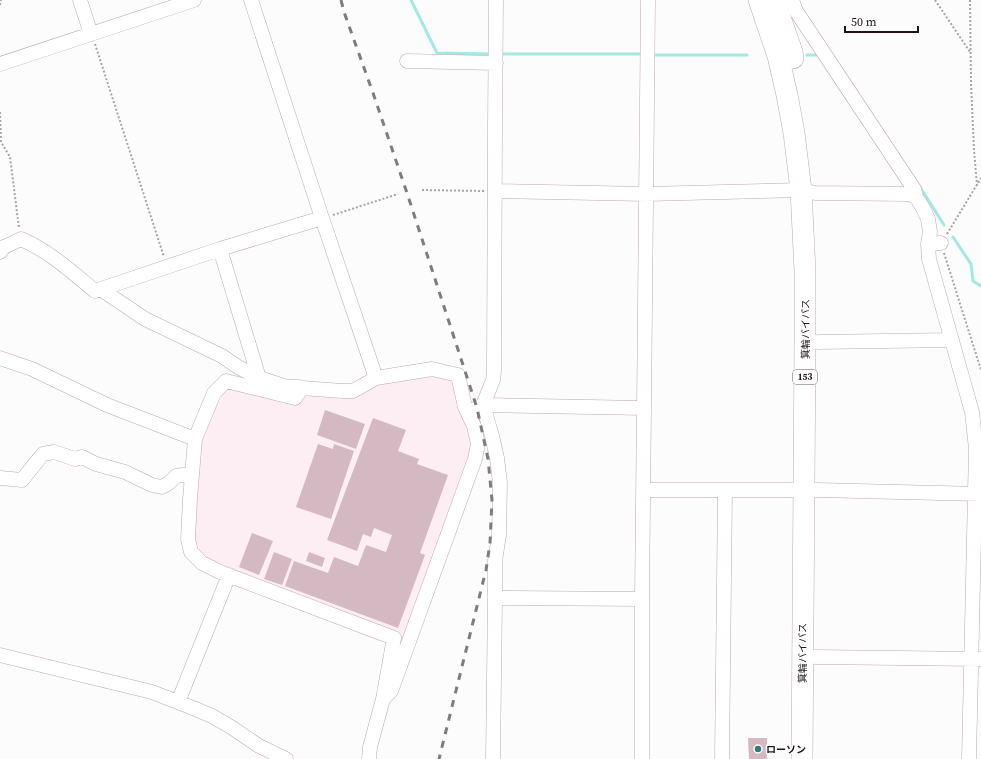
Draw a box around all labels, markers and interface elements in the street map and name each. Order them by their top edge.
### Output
scale bar [845,8,918,34]
text: 50 m [851,14,877,30]
street label: 箕輪バイパス [799,299,812,359]
road number: 153 [793,370,817,384]
street label: 箕輪バイパス [796,623,809,683]
place label: ローソン [766,743,806,756]
marker: ローソン [753,744,763,754]

